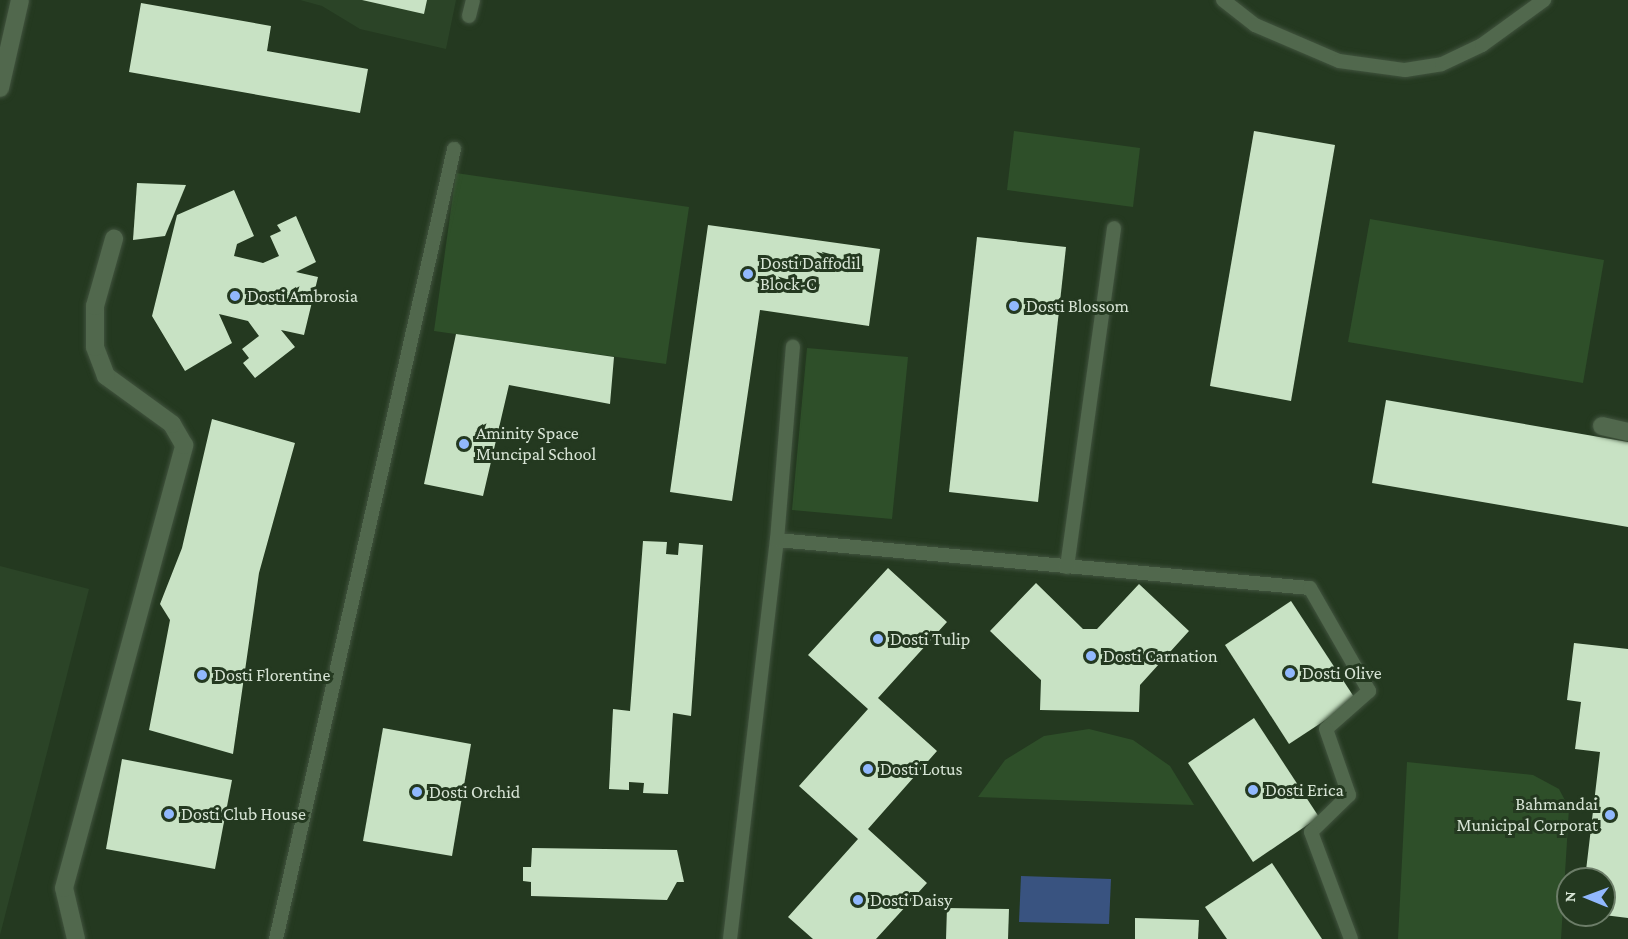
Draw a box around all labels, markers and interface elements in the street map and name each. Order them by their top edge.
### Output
place label: Dosti Daffodil Block-C [760,253,861,296]
marker: Dosti Daffodil Block-C [741,267,755,281]
place label: Dosti Ambrosia [247,285,358,307]
marker: Dosti Ambrosia [228,289,242,303]
place label: Dosti Blossom [1026,295,1129,317]
marker: Dosti Blossom [1007,299,1021,313]
place label: Aminity Space Muncipal School [476,423,596,466]
marker: Aminity Space Muncipal School [457,437,471,451]
place label: Dosti Tulip [890,628,970,650]
marker: Dosti Tulip [871,632,885,646]
place label: Dosti Carnation [1103,645,1218,667]
marker: Dosti Carnation [1084,649,1098,663]
place label: Dosti Olive [1302,662,1382,684]
place label: Dosti Florentine [214,664,330,686]
marker: Dosti Olive [1283,666,1297,680]
marker: Dosti Florentine [195,668,209,682]
place label: Dosti Lotus [880,758,963,780]
marker: Dosti Lotus [861,762,875,776]
place label: Dosti Erica [1265,779,1344,801]
place label: Dosti Orchid [429,781,520,803]
marker: Dosti Erica [1246,783,1260,797]
marker: Dosti Orchid [410,785,424,799]
place label: Bahmandai Municipal Corporat [1457,794,1598,836]
place label: Dosti Club House [181,803,306,825]
marker: Dosti Club House [162,807,176,821]
marker: Bahmandai Municipal Corporat [1603,808,1617,822]
north arrow [1556,867,1616,927]
place label: Dosti Daisy [870,889,952,911]
text: N [1561,891,1578,902]
marker: Dosti Daisy [851,893,865,907]

